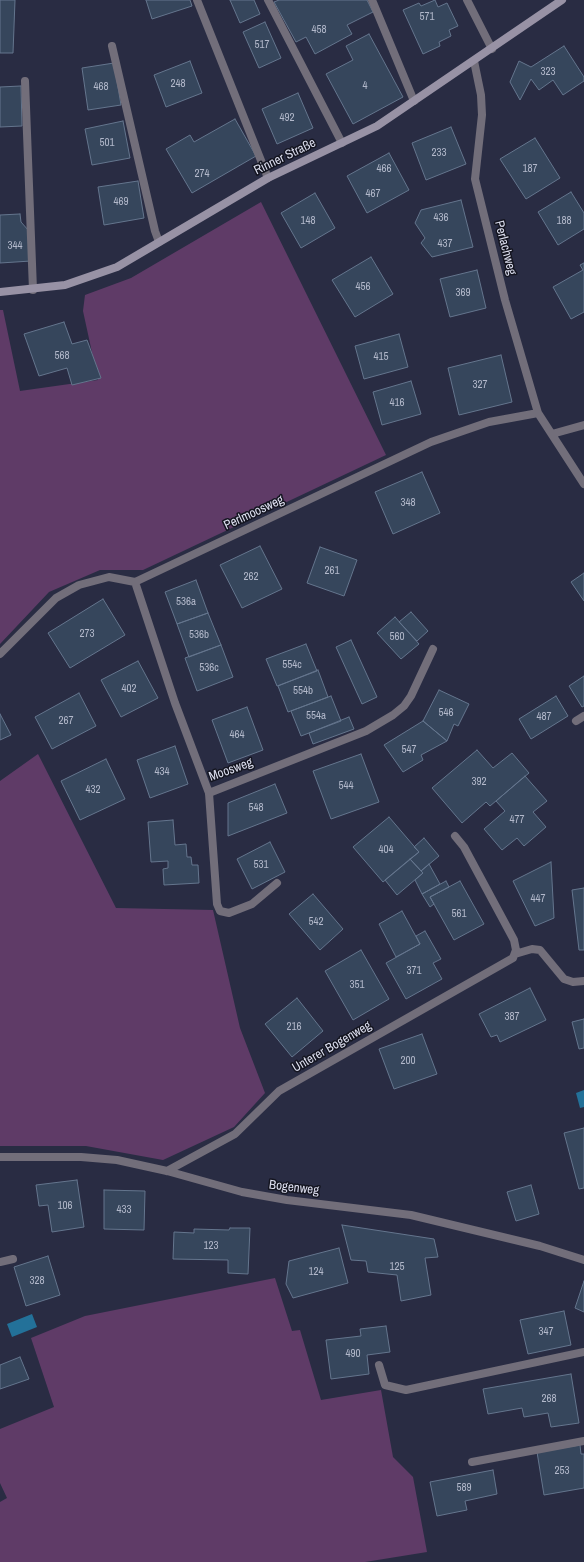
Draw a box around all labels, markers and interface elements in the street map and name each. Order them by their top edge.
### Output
house number: 571 [419,10,435,24]
house number: 458 [311,23,327,37]
house number: 517 [254,38,270,52]
house number: 323 [540,65,556,79]
house number: 248 [170,77,186,91]
house number: 4 [362,79,368,93]
house number: 468 [93,80,109,94]
house number: 492 [279,111,295,125]
street label: Rinner Straße [251,135,319,179]
house number: 501 [99,136,115,150]
house number: 233 [431,146,447,160]
house number: 466 [376,162,392,176]
house number: 187 [522,162,538,176]
house number: 274 [194,167,210,181]
house number: 467 [365,187,381,201]
house number: 469 [113,195,129,209]
house number: 436 [433,211,449,225]
house number: 148 [300,214,316,228]
house number: 188 [556,214,572,228]
street label: Perlachweg [491,219,519,277]
house number: 437 [437,237,453,251]
house number: 344 [7,239,23,253]
house number: 456 [355,280,371,294]
house number: 369 [455,286,471,300]
house number: 568 [54,349,70,363]
house number: 415 [373,350,389,364]
house number: 327 [472,378,488,392]
house number: 416 [389,396,405,410]
street label: Perlmoosweg [221,492,287,534]
house number: 348 [400,496,416,510]
house number: 261 [324,564,340,578]
house number: 262 [243,570,259,584]
house number: 536a [176,595,196,609]
house number: 273 [79,627,95,641]
house number: 536b [189,628,209,642]
house number: 560 [389,630,405,644]
house number: 554c [282,658,302,672]
house number: 536c [199,661,219,675]
house number: 402 [121,682,137,696]
house number: 554b [293,684,313,698]
house number: 546 [438,706,454,720]
house number: 554a [306,709,326,723]
house number: 487 [536,710,552,724]
house number: 267 [58,714,74,728]
house number: 464 [229,728,245,742]
house number: 547 [401,743,417,757]
street label: Moosweg [207,755,255,785]
house number: 434 [154,765,170,779]
house number: 392 [471,775,487,789]
house number: 544 [338,779,354,793]
house number: 432 [85,783,101,797]
house number: 548 [248,801,264,815]
house number: 477 [509,813,525,827]
house number: 404 [378,843,394,857]
house number: 531 [253,858,269,872]
house number: 447 [530,892,546,906]
house number: 561 [451,907,467,921]
house number: 542 [308,915,324,929]
house number: 371 [406,964,422,978]
house number: 351 [349,978,365,992]
house number: 387 [504,1010,520,1024]
street label: Unterer Bogenweg [290,1018,374,1076]
house number: 216 [286,1020,302,1034]
house number: 200 [400,1054,416,1068]
street label: Bogenweg [268,1177,320,1199]
house number: 106 [57,1199,73,1213]
house number: 433 [116,1203,132,1217]
house number: 123 [203,1239,219,1253]
house number: 125 [389,1260,405,1274]
house number: 124 [308,1265,324,1279]
house number: 328 [29,1274,45,1288]
house number: 347 [538,1325,554,1339]
house number: 490 [345,1347,361,1361]
house number: 268 [541,1392,557,1406]
house number: 253 [554,1464,570,1478]
house number: 589 [456,1481,472,1495]

